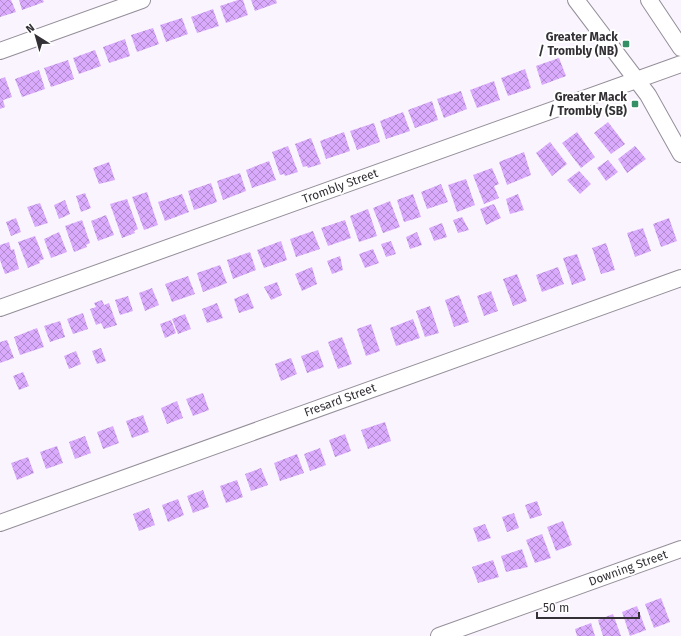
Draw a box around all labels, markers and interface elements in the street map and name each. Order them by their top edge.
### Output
north arrow [16,16,56,56]
text: N [23,21,37,36]
place label: Greater Mack / Trombly (NB) [538,30,618,58]
marker: Greater Mack / Trombly (NB) [621,39,631,49]
place label: Greater Mack / Trombly (SB) [548,90,627,118]
marker: Greater Mack / Trombly (SB) [630,99,640,109]
street label: Trombly Street [300,166,380,206]
street label: Fresard Street [302,380,378,419]
street label: Downing Street [587,547,670,589]
scale bar [537,594,639,620]
text: 50 m [543,601,569,615]

